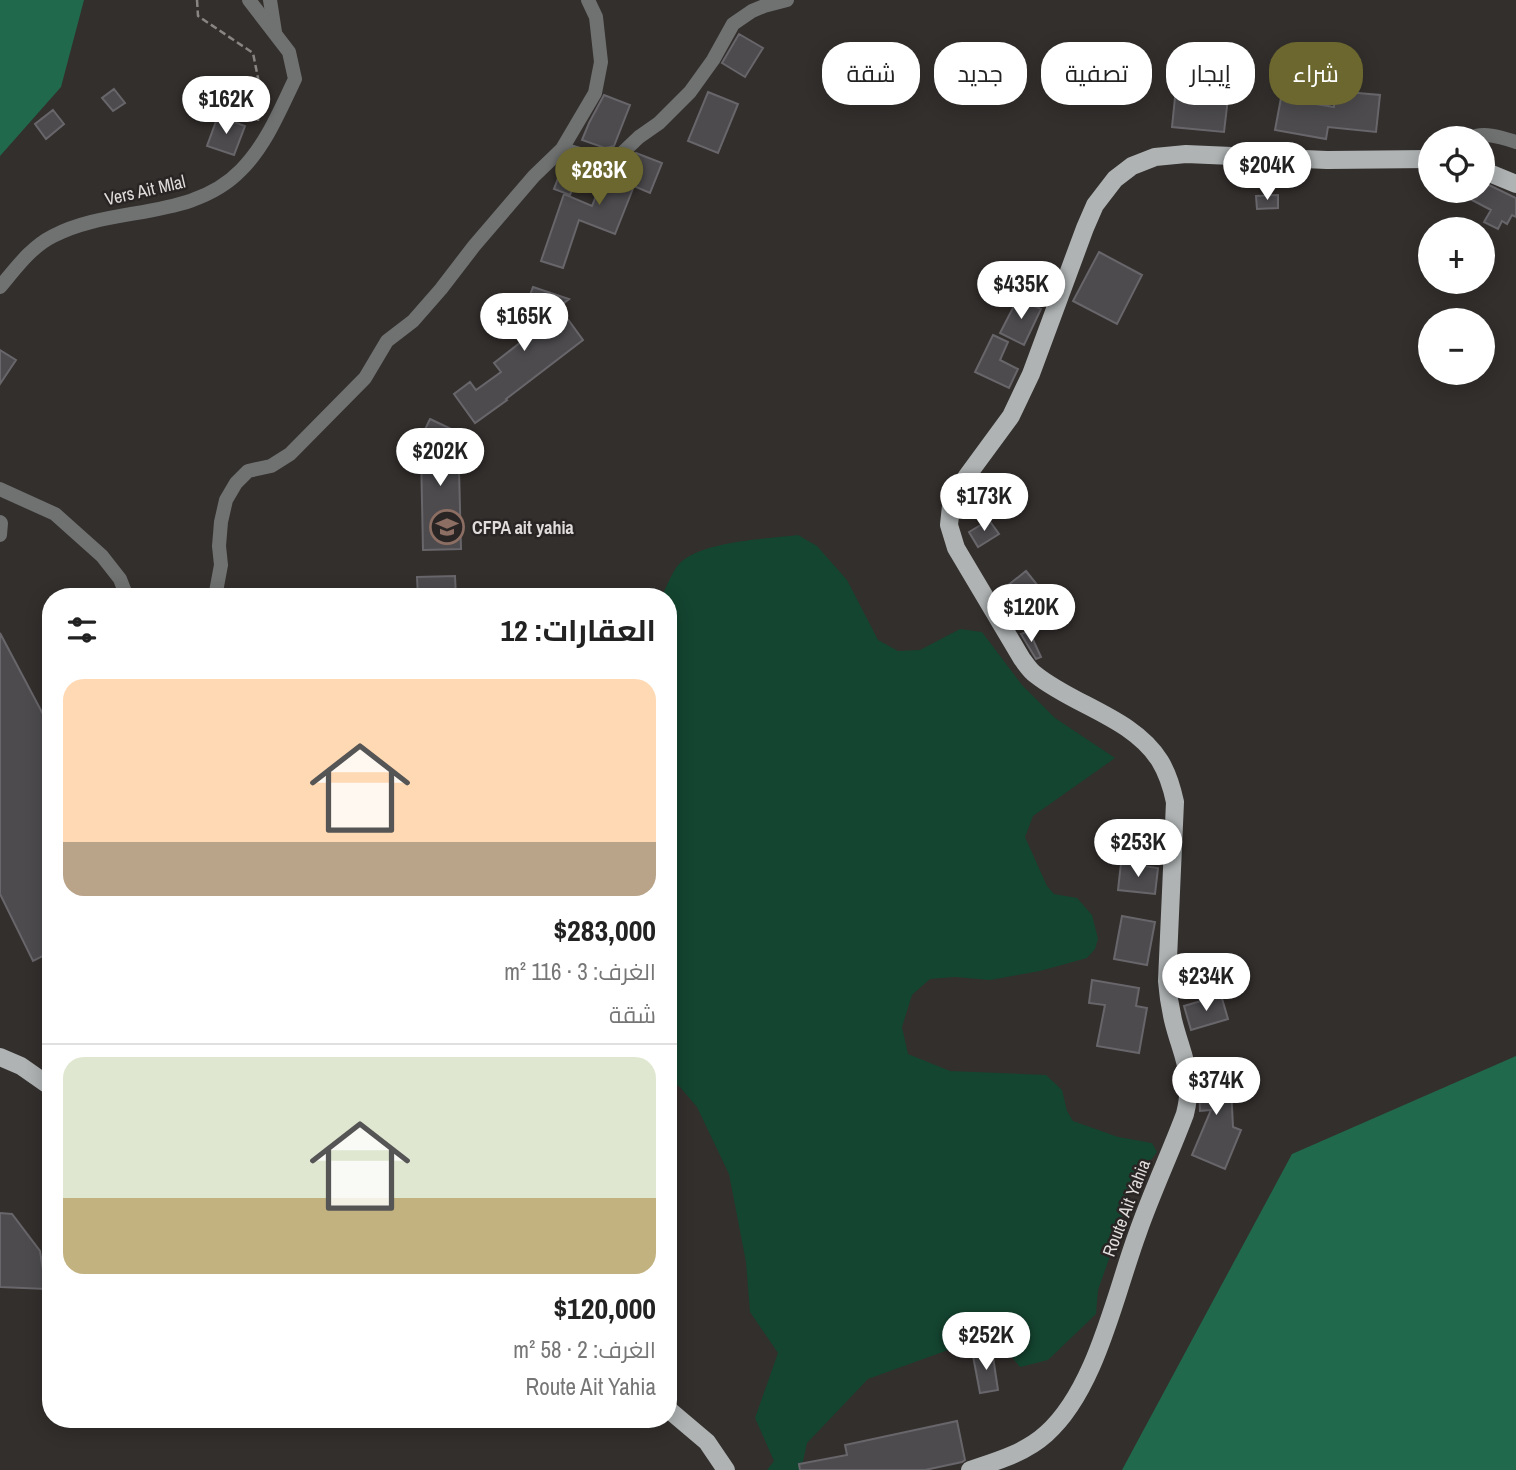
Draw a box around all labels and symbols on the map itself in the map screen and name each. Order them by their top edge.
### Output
pin: $162K [177,76,275,136]
pin: $204K [1218,142,1316,202]
pin: $283K [550,148,648,207]
street label: Vers Ait Mlal [102,169,188,211]
pin: $435K [972,262,1070,321]
pin: $165K [475,294,573,353]
pin: $202K [391,428,489,488]
pin: $173K [935,474,1033,533]
school or university icon: CFPA ait yahia [428,508,466,546]
place label: CFPA ait yahia [472,515,575,540]
pin: $120K [982,584,1080,644]
pin: $253K [1089,820,1187,879]
pin: $234K [1157,954,1255,1013]
pin: $374K [1167,1058,1265,1117]
street label: Route Ait Yahia [1096,1156,1156,1260]
pin: $252K [937,1312,1035,1372]

